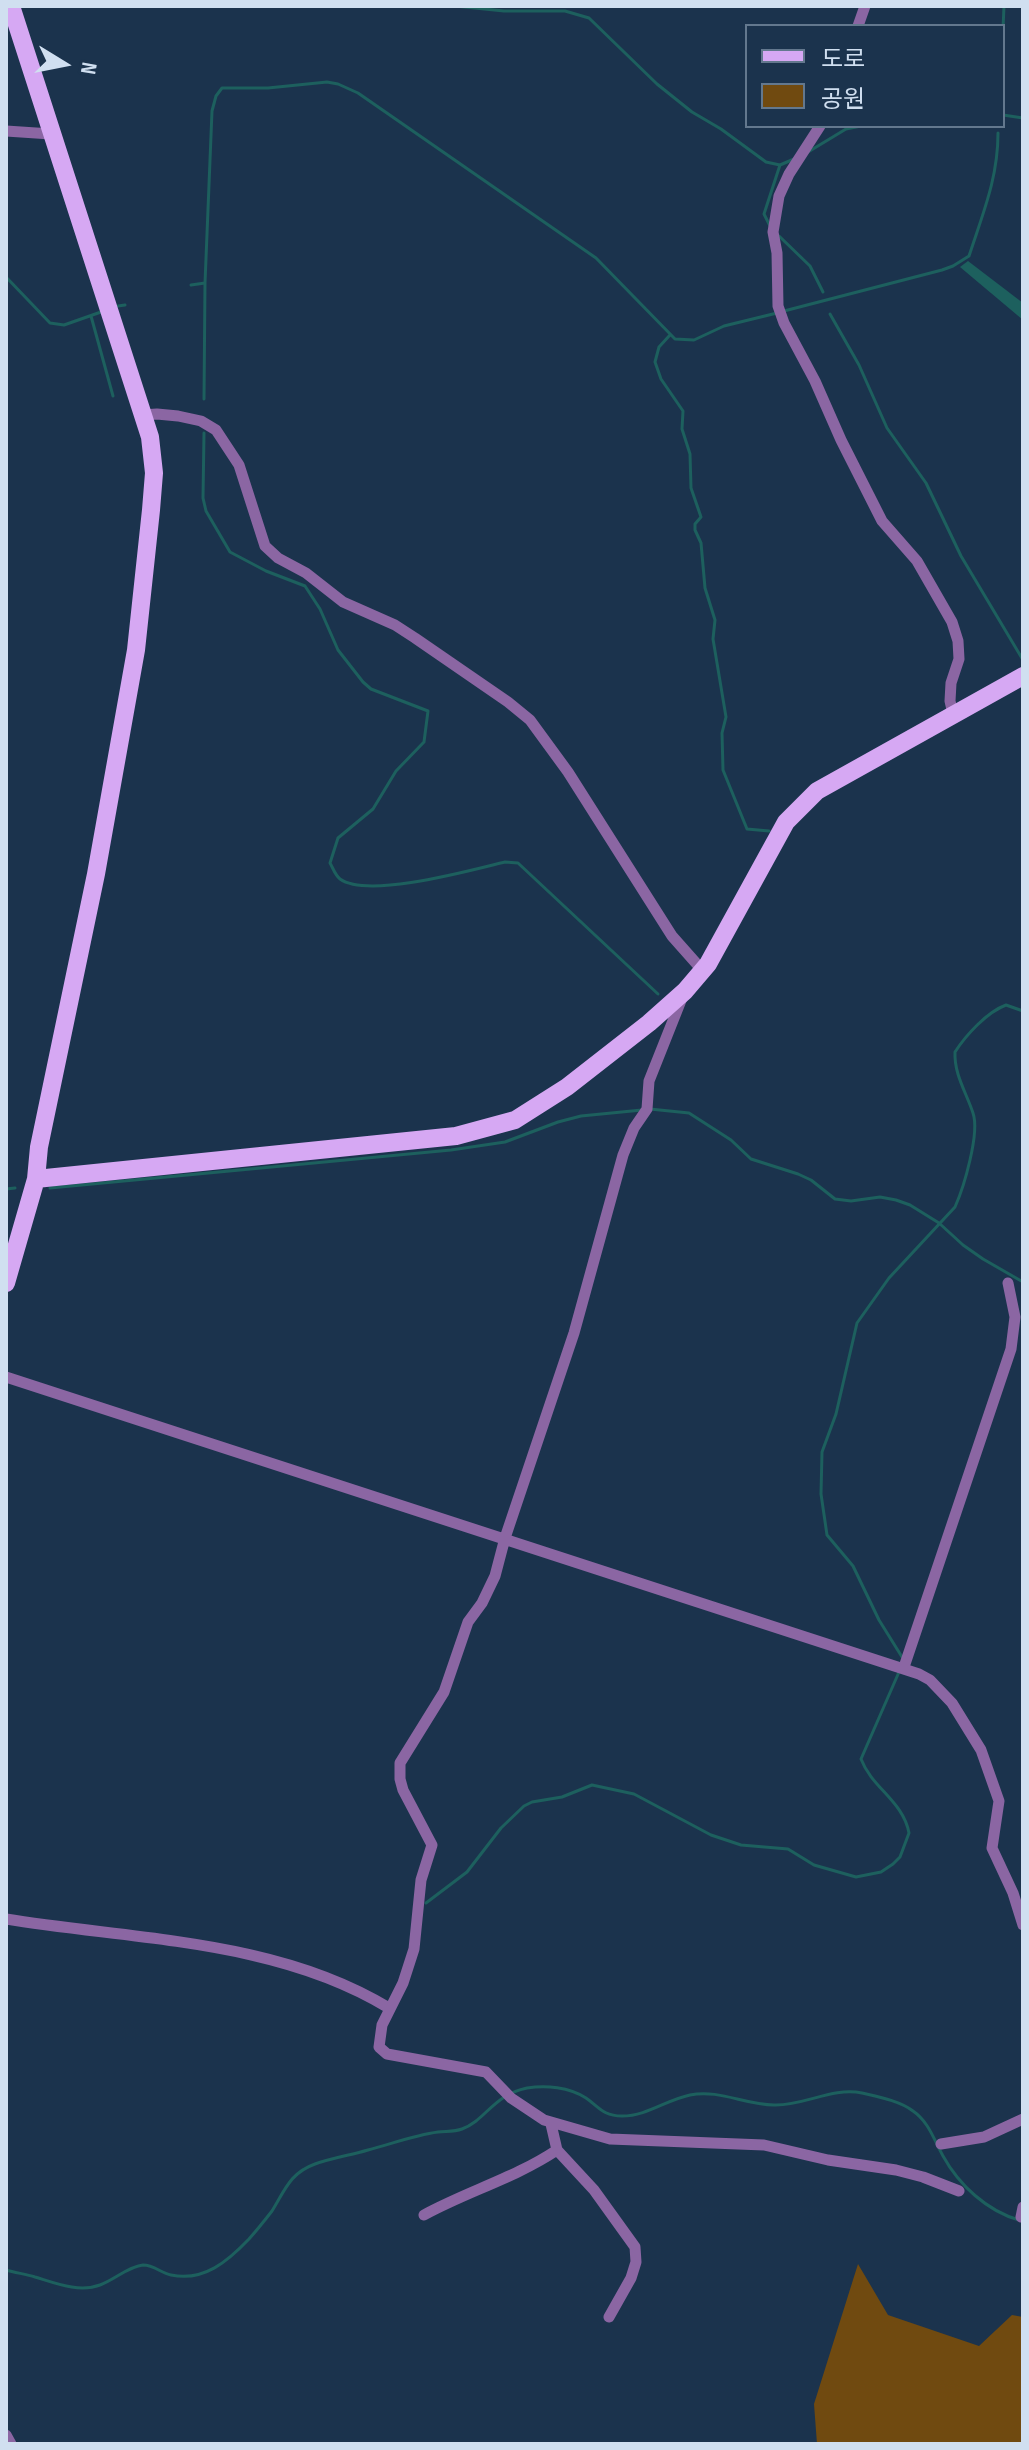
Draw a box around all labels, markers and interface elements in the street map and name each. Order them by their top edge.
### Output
north arrow [24,24,104,104]
legend [745,24,1005,128]
text: 도로 [821,45,865,74]
text: N [74,60,102,76]
text: 공원 [821,85,865,114]

